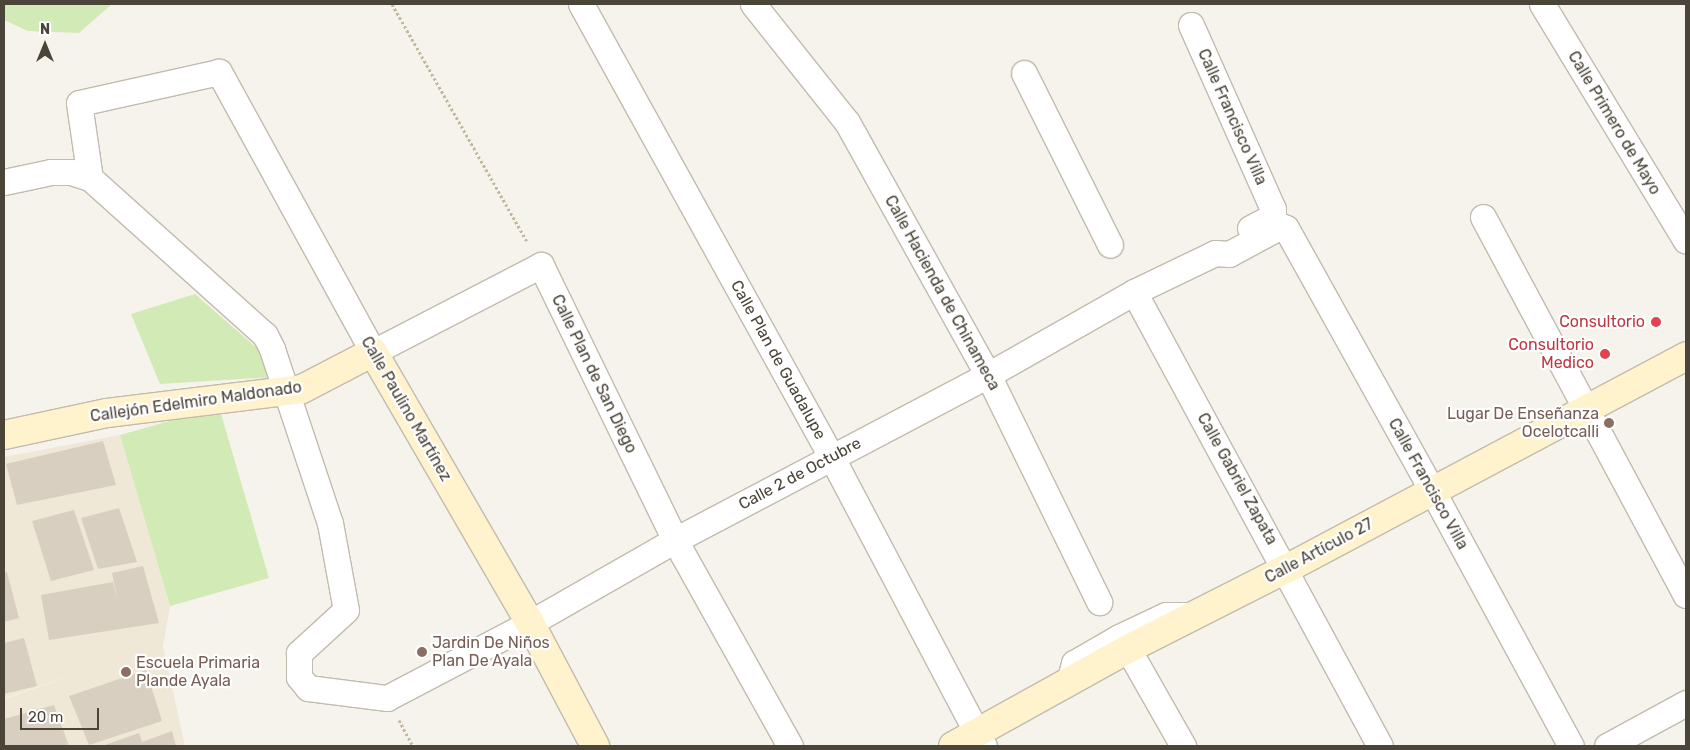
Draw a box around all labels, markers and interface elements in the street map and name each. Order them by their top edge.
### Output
north arrow [20,20,70,70]
text: N [40,21,50,38]
street label: Calle Francisco Villa [1193,46,1271,188]
street label: Calle Primero de Mayo [1564,48,1664,198]
street label: Calle Hacienda de Chinameca [880,192,1004,394]
street label: Calle Plan de Guadalupe [726,277,830,443]
street label: Calle Plan de San Diego [547,292,641,456]
place label: Consultorio [1559,312,1645,332]
marker: Consultorio [1649,315,1663,329]
street label: Calle Paulino Martínez [357,333,455,485]
place label: Consultorio Medico [1508,335,1594,373]
marker: Consultorio Medico [1598,347,1612,361]
street label: Callejón Edelmiro Maldonado [89,378,303,426]
place label: Lugar De Enseñanza Ocelotcalli [1447,404,1599,442]
street label: Calle Gabriel Zapata [1193,410,1281,548]
street label: Calle Francisco Villa [1384,415,1472,553]
marker: Lugar De Enseñanza Ocelotcalli [1603,417,1615,429]
street label: Calle 2 de Octubre [736,434,864,514]
street label: Calle Artículo 27 [1261,514,1377,588]
place label: Jardin De Niños Plan De Ayala [432,633,550,671]
marker: Jardin De Niños Plan De Ayala [416,646,428,658]
place label: Escuela Primaria Plande Ayala [136,653,260,691]
marker: Escuela Primaria Plande Ayala [120,666,132,678]
scale bar [22,698,101,730]
text: 20 m [28,708,63,726]

